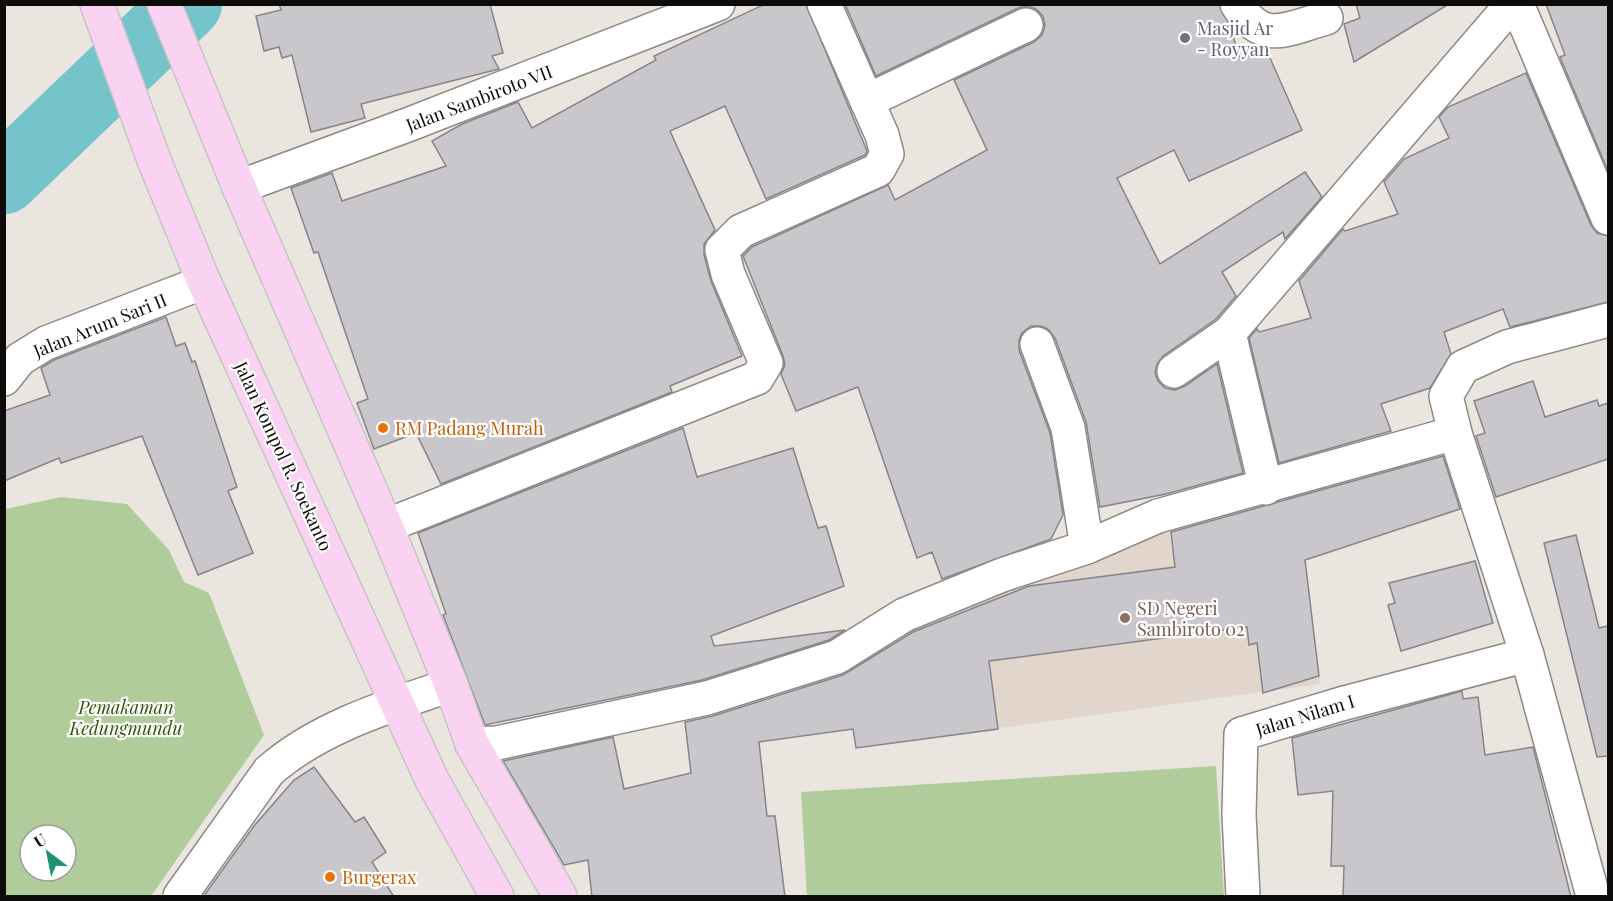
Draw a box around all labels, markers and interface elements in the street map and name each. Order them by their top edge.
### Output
place label: Masjid Ar - Royyan [1197,16,1273,61]
marker: Masjid Ar - Royyan [1178,31,1192,45]
street label: Jalan Sambiroto VII [401,59,556,137]
street label: Jalan Arum Sari II [29,287,170,363]
street label: Jalan Kompol R. Soekanto [229,357,339,555]
place label: RM Padang Murah [395,416,544,440]
marker: RM Padang Murah [376,421,390,435]
place label: SD Negeri Sambiroto 02 [1137,596,1245,641]
marker: SD Negeri Sambiroto 02 [1118,611,1132,625]
street label: Jalan Nilam I [1252,689,1357,742]
park label: Pemakaman Kedungmundu [68,695,183,740]
north arrow [18,823,78,883]
text: U [30,828,50,852]
place label: Burgerax [342,865,417,889]
marker: Burgerax [323,870,337,884]

